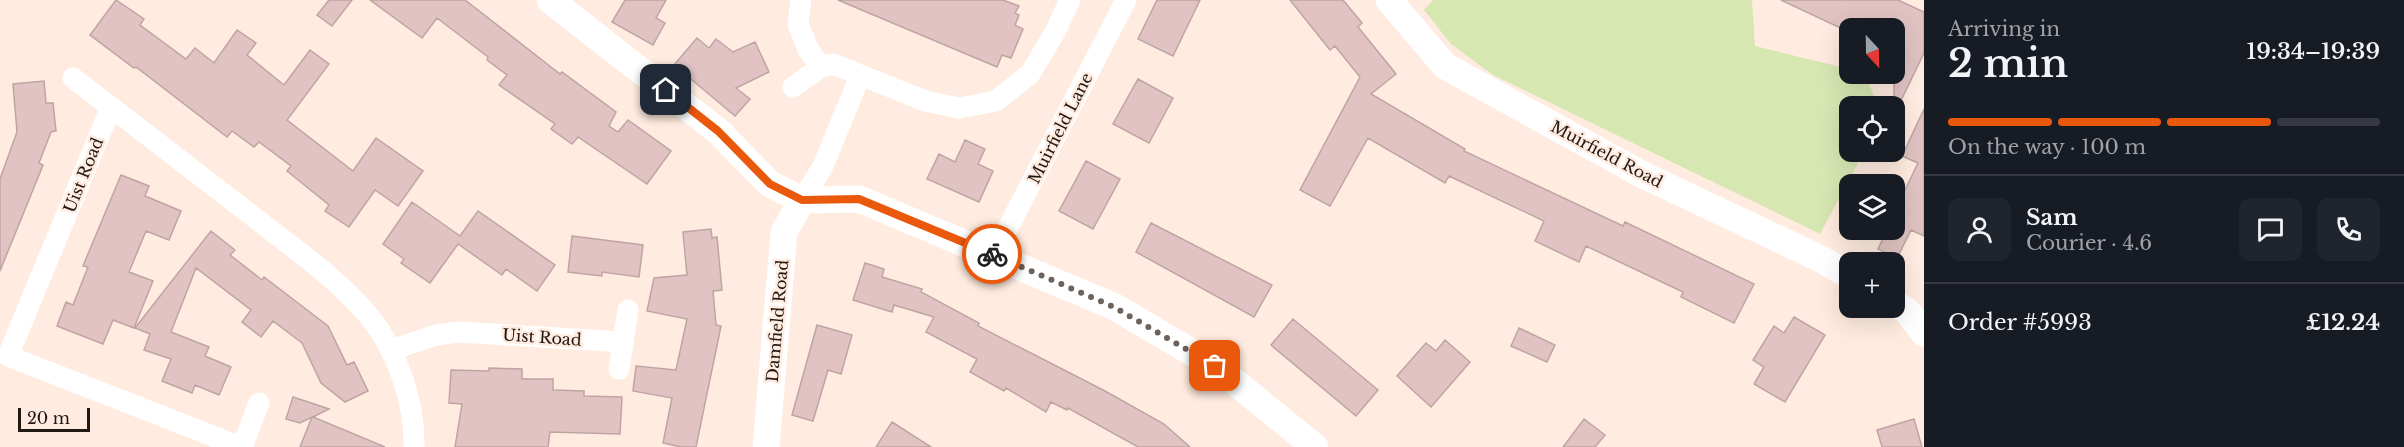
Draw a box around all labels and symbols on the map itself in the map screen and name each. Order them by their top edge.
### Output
north arrow [1839,18,1905,84]
pin [640,64,691,115]
street label: Muirfield Lane [1023,69,1097,187]
street label: Muirfield Road [1548,116,1666,192]
street label: Uist Road [59,134,107,216]
courier [962,224,1022,284]
street label: Damfield Road [762,259,792,383]
street label: Uist Road [502,324,583,350]
pin [1189,340,1240,391]
scale bar [18,405,90,432]

